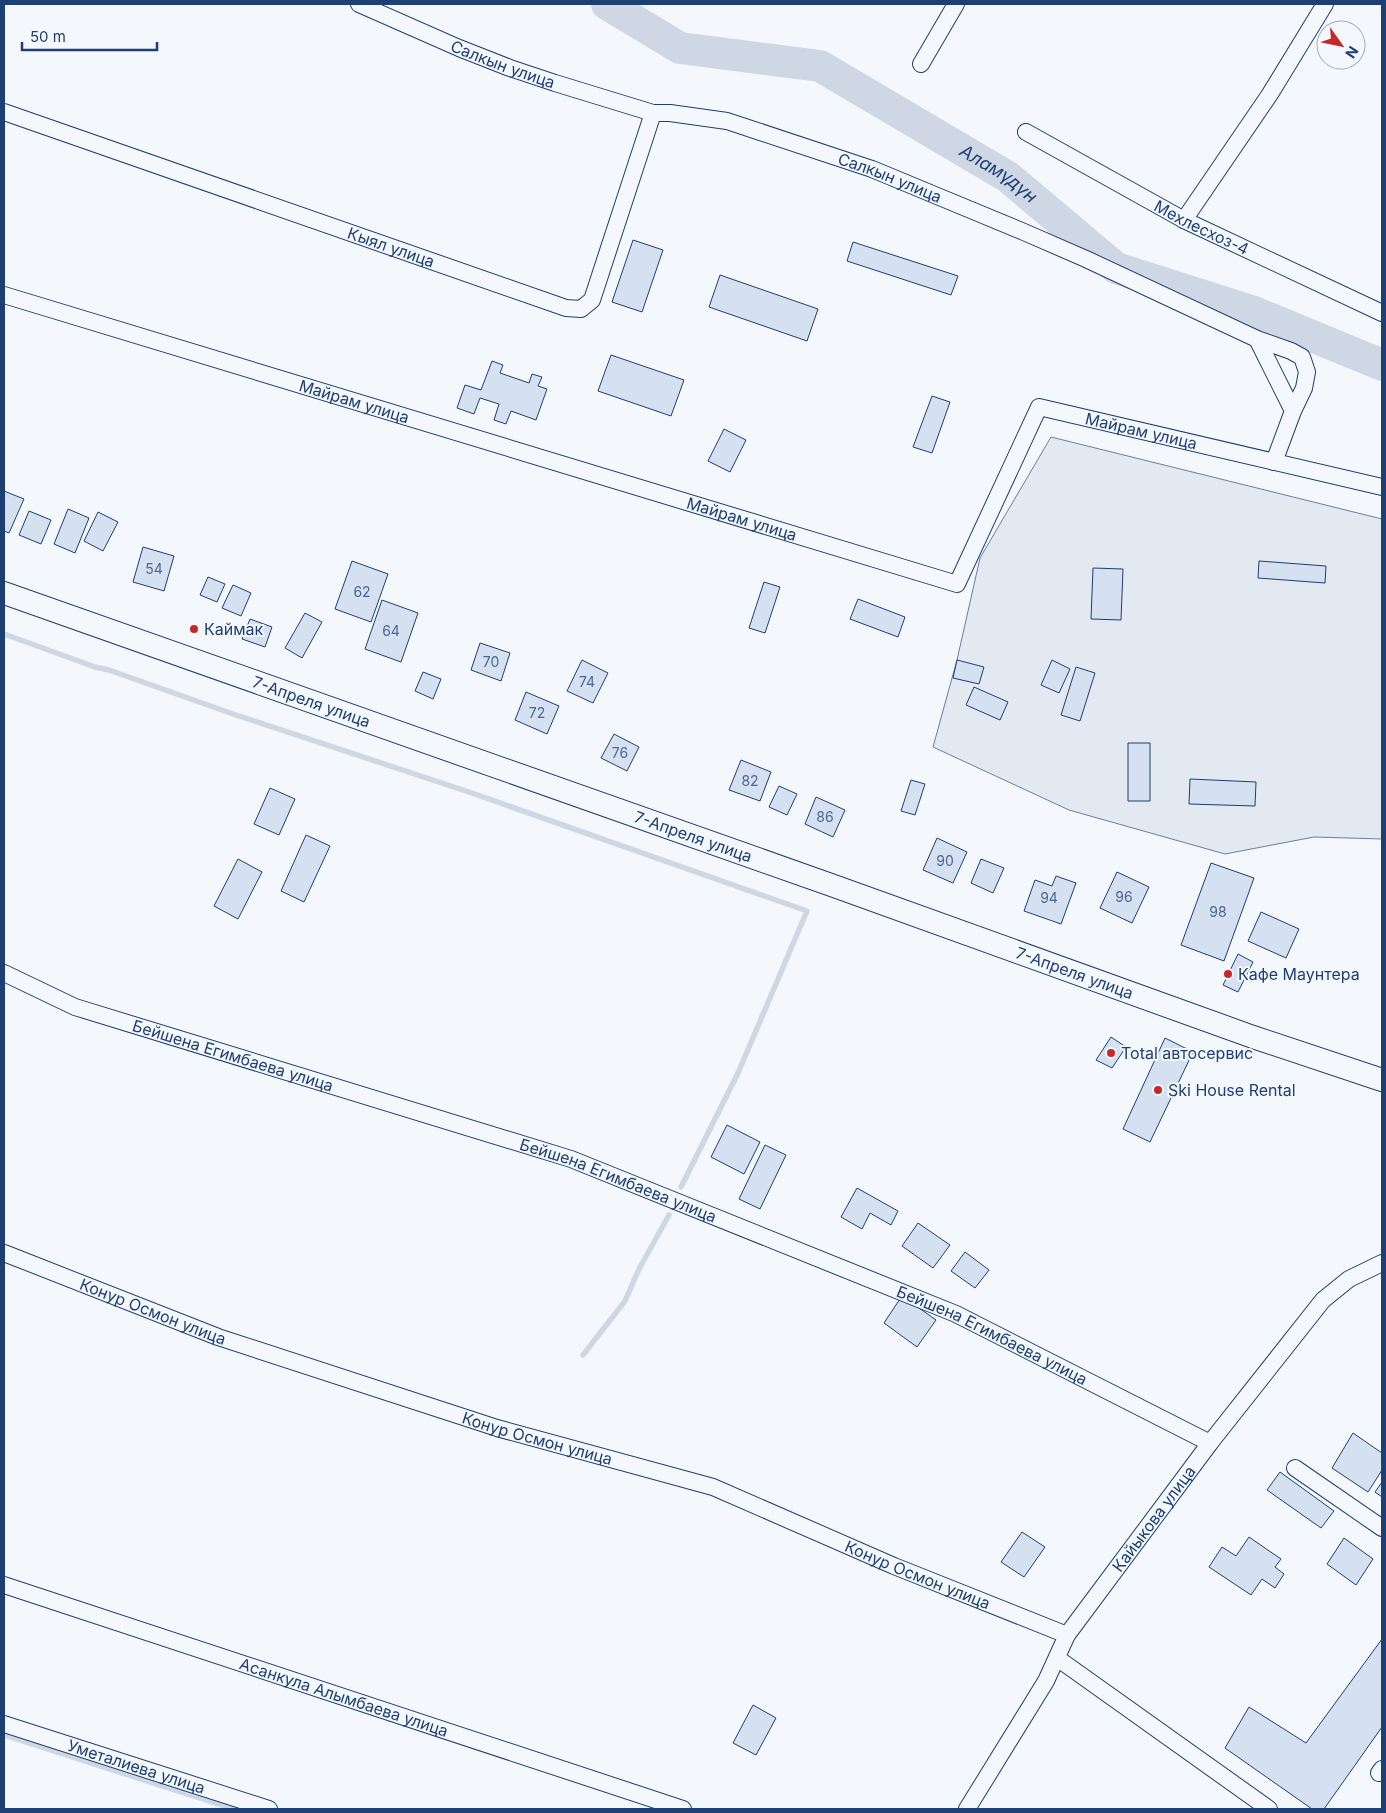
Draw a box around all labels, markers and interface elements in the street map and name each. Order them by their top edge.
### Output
scale bar [22,20,158,52]
north arrow [1316,20,1366,70]
text: 50 m [30,27,66,46]
street label: Салкын улица [448,36,558,92]
text: N [1342,43,1362,61]
water label: Аламүдүн [955,139,1042,207]
street label: Салкын улица [835,148,945,207]
street label: Мехлесхоз-4 [1151,196,1252,259]
street label: Кыял улица [345,223,437,271]
street label: Майрам улица [297,375,412,427]
street label: Майрам улица [1083,408,1199,454]
street label: Майрам улица [684,493,799,545]
house number: 54 [145,560,163,577]
house number: 62 [353,583,371,600]
place label: Каймак [204,619,264,639]
house number: 64 [382,622,400,639]
marker: Каймак [188,623,200,635]
house number: 70 [483,653,499,670]
street label: 7-Апреля улица [250,672,373,732]
house number: 74 [579,673,595,690]
house number: 72 [529,704,545,721]
house number: 76 [612,744,628,761]
house number: 82 [741,772,759,789]
street label: 7-Апреля улица [632,806,755,866]
house number: 86 [816,808,834,825]
house number: 90 [936,852,954,869]
house number: 96 [1115,888,1133,905]
house number: 94 [1040,889,1058,906]
house number: 98 [1209,903,1227,920]
street label: 7-Апреля улица [1013,942,1136,1003]
place label: Кафе Маунтера [1238,964,1360,984]
marker: Кафе Маунтера [1222,968,1234,980]
street label: Бейшена Егимбаева улица [130,1015,336,1096]
place label: Total автосервис [1121,1043,1253,1063]
marker: Total автосервис [1105,1047,1117,1059]
place label: Ski House Rental [1168,1080,1296,1100]
marker: Ski House Rental [1152,1084,1164,1096]
street label: Бейшена Егимбаева улица [517,1134,719,1227]
street label: Конур Осмон улица [77,1274,228,1349]
street label: Бейшена Егимбаева улица [894,1281,1091,1389]
street label: Конур Осмон улица [460,1407,615,1469]
street label: Кайыкова улица [1108,1462,1200,1576]
street label: Конур Осмон улица [842,1536,993,1613]
street label: Асанкула Алымбаева улица [237,1653,451,1741]
street label: Уметалиева улица [65,1735,208,1798]

